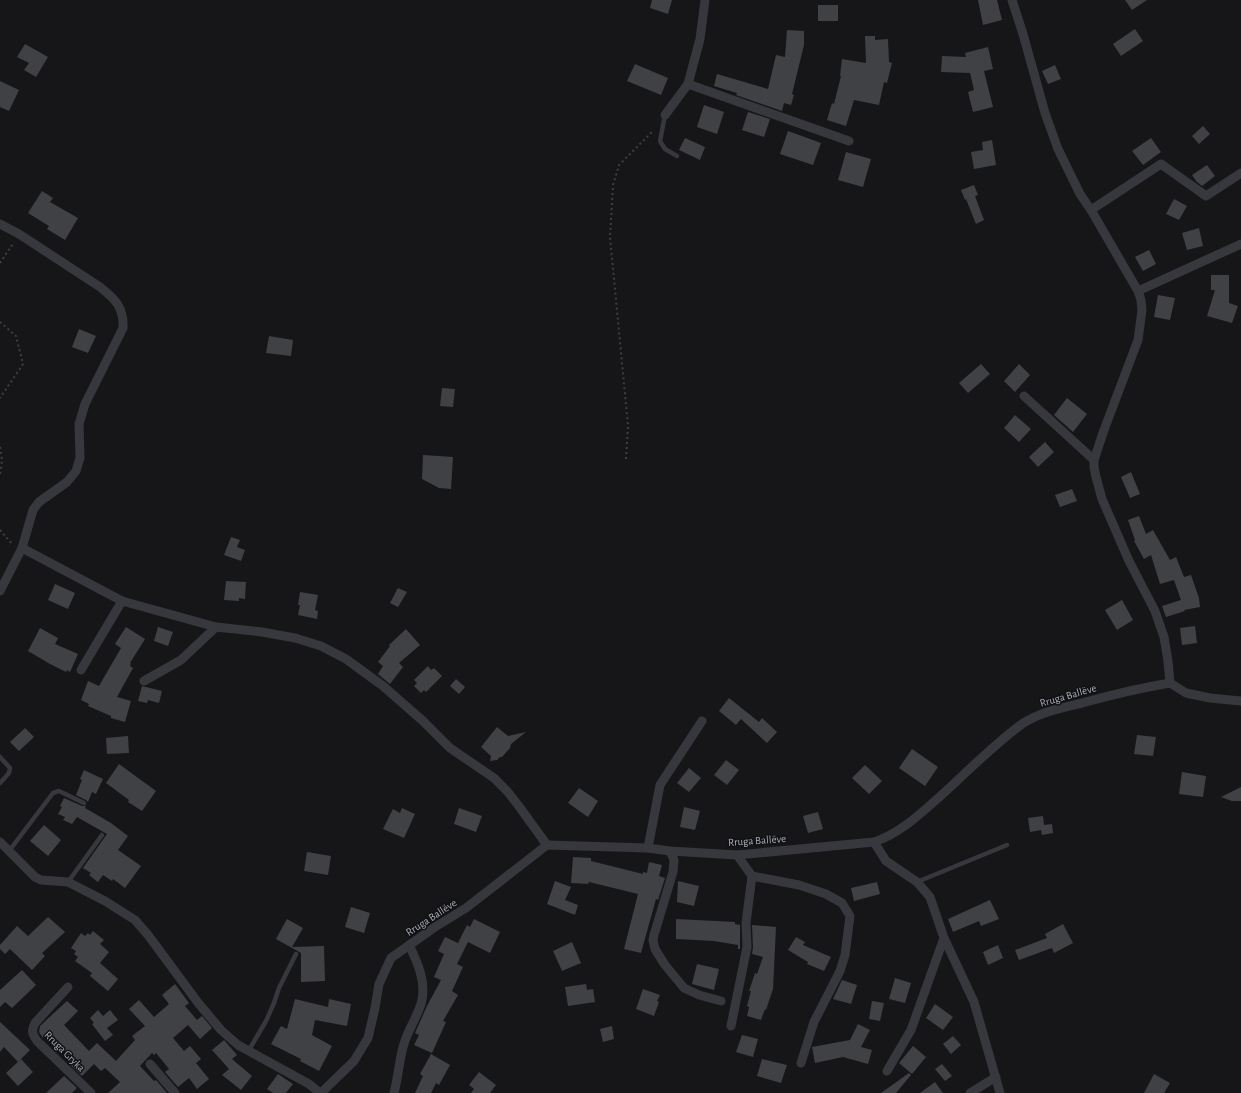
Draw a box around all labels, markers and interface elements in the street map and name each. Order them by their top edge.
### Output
street label: Rruga Ballëve [1039,682,1098,709]
street label: Rruga Ballëve [728,833,786,848]
street label: Rruga Ballëve [404,897,459,938]
street label: Rruga Gryka [42,1029,87,1074]

